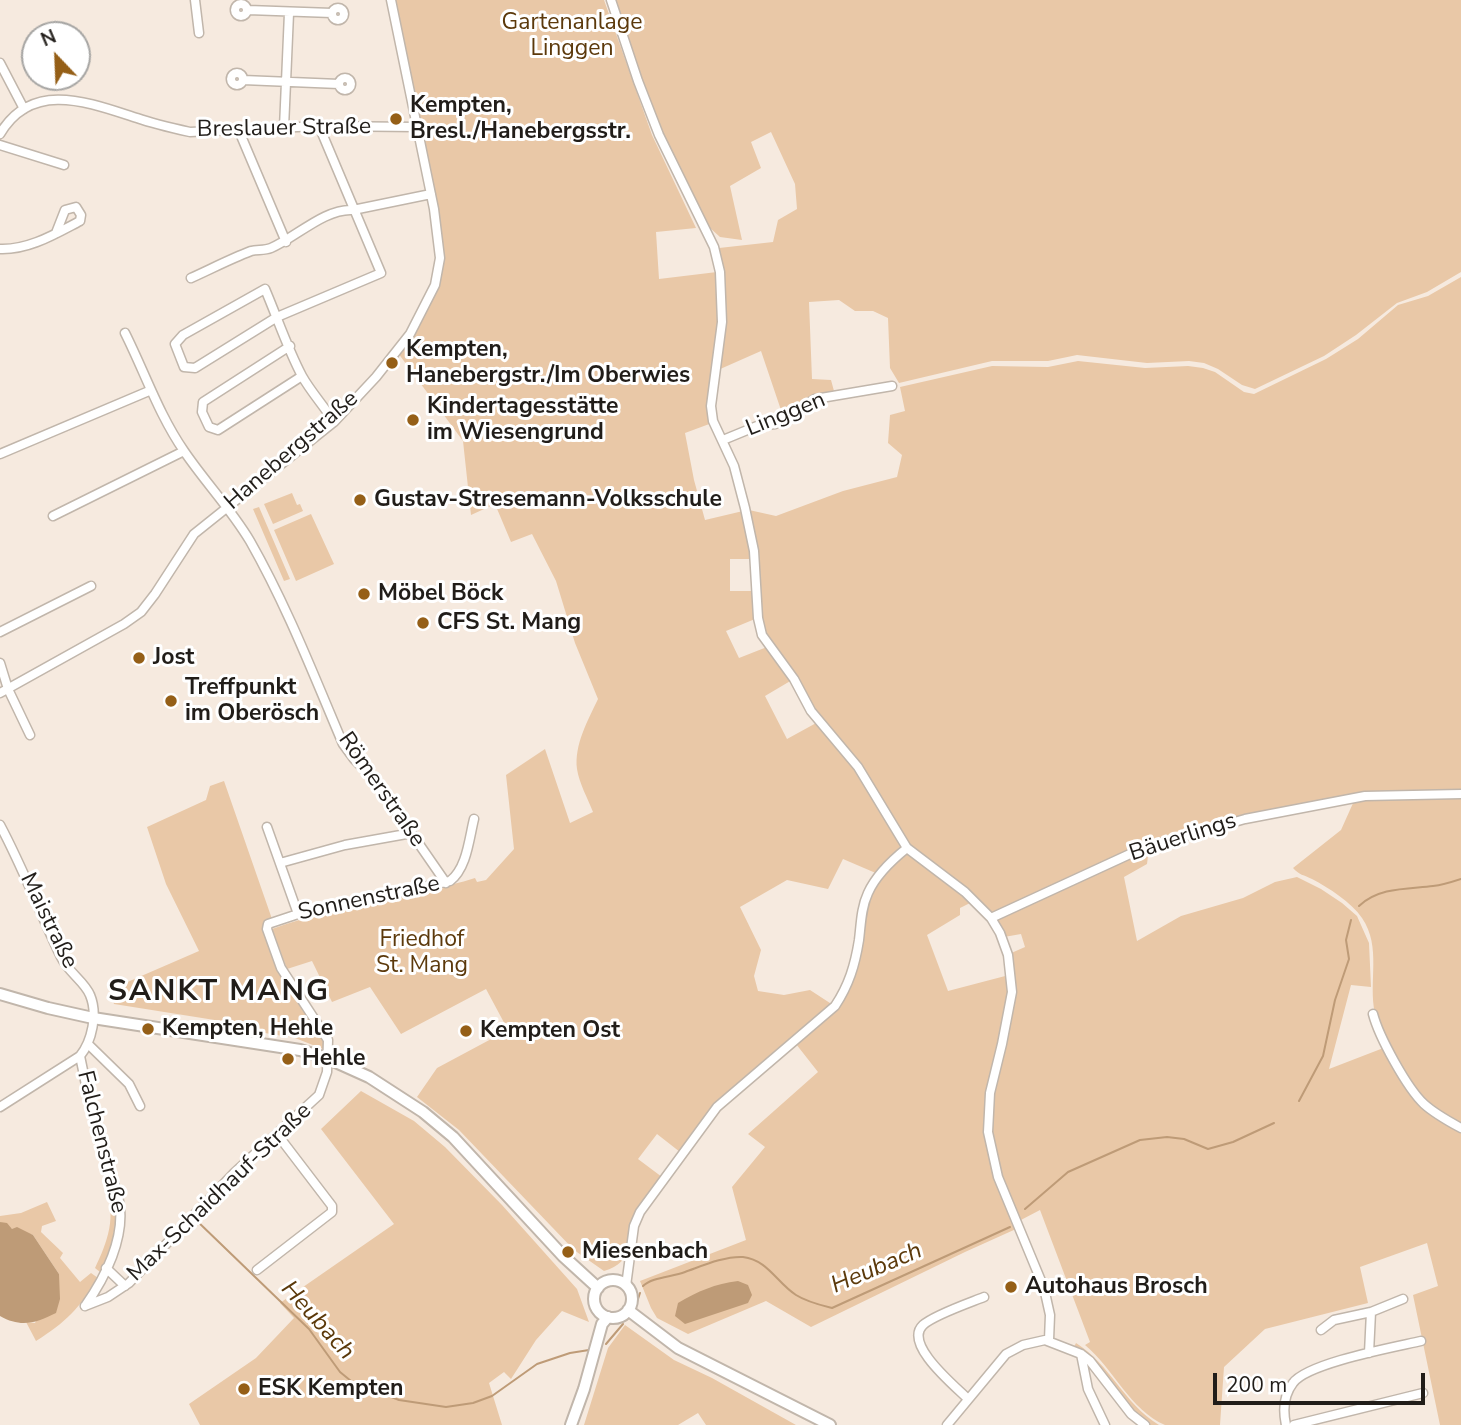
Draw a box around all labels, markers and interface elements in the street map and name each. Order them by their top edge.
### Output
park label: Gartenanlage Linggen [502,9,642,63]
north arrow [21,21,91,91]
text: N [37,24,60,53]
place label: Kempten, Bresl./Hanebergsstr. [410,92,631,146]
marker: Kempten, Bresl./Hanebergsstr. [388,111,404,127]
street label: Breslauer Straße [197,114,371,144]
place label: Kempten, Hanebergstr./Im Oberwies [406,336,690,390]
marker: Kempten, Hanebergstr./Im Oberwies [384,355,400,371]
street label: Hanebergstraße [220,386,364,516]
street label: Linggen [742,387,830,443]
place label: Kindertagesstätte im Wiesengrund [427,393,618,447]
marker: Kindertagesstätte im Wiesengrund [405,412,421,428]
place label: Gustav-Stresemann-Volksschule [374,486,722,514]
marker: Gustav-Stresemann-Volksschule [352,492,368,508]
place label: Möbel Böck [378,580,503,608]
marker: Möbel Böck [356,586,372,602]
place label: CFS St. Mang [437,609,581,637]
marker: CFS St. Mang [415,615,431,631]
place label: Jost [153,644,194,672]
marker: Jost [131,650,147,666]
place label: Treffpunkt im Oberösch [185,674,319,728]
marker: Treffpunkt im Oberösch [163,693,179,709]
street label: Römerstraße [331,727,431,853]
street label: Bäuerlings [1126,808,1240,868]
street label: Maistraße [13,869,83,973]
street label: Sonnenstraße [296,871,442,927]
park label: Friedhof St. Mang [376,926,468,980]
district label: SANKT MANG [109,975,329,1011]
place label: Kempten, Hehle [162,1015,333,1043]
place label: Kempten Ost [480,1017,620,1045]
marker: Kempten, Hehle [140,1021,156,1037]
marker: Kempten Ost [458,1023,474,1039]
place label: Hehle [302,1045,365,1073]
marker: Hehle [280,1051,296,1067]
street label: Falchenstraße [70,1068,132,1216]
street label: Max-Schaidhauf-Straße [122,1098,318,1288]
water label: Heubach [827,1237,927,1301]
place label: Miesenbach [582,1238,708,1266]
marker: Miesenbach [560,1244,576,1260]
place label: Autohaus Brosch [1025,1273,1208,1301]
water label: Heubach [274,1276,360,1366]
marker: Autohaus Brosch [1003,1279,1019,1295]
scale bar [1216,1358,1428,1402]
text: 200 m [1226,1371,1287,1399]
place label: ESK Kempten [258,1375,403,1403]
marker: ESK Kempten [236,1381,252,1397]

